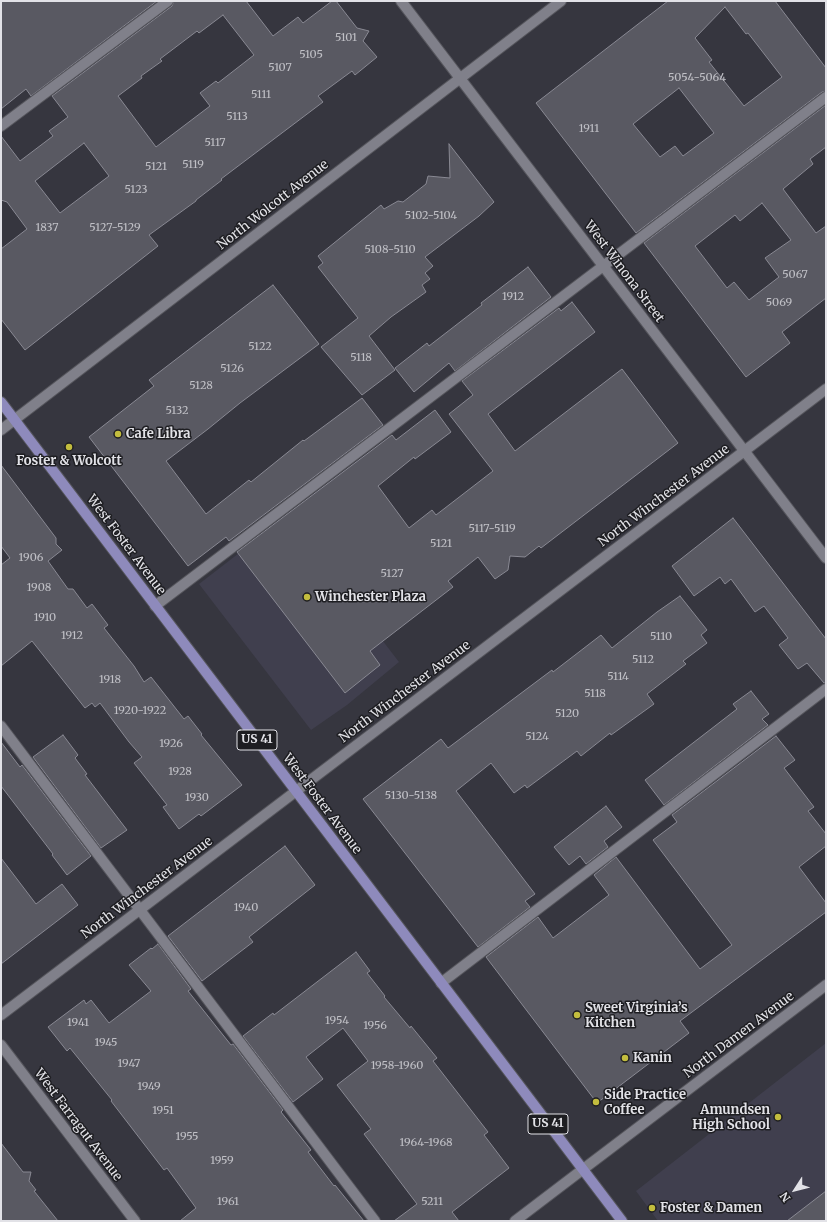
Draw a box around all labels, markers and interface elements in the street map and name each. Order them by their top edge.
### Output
house number: 5101 [335,31,357,45]
house number: 5105 [299,48,323,62]
house number: 5107 [268,61,292,75]
house number: 5054-5064 [668,71,726,85]
house number: 5111 [251,88,271,102]
house number: 5113 [226,110,248,124]
house number: 1911 [579,122,599,136]
house number: 5117 [204,136,226,150]
street label: North Wolcott Avenue [214,157,332,253]
house number: 5119 [182,158,204,172]
house number: 5121 [145,160,167,174]
house number: 5123 [124,183,148,197]
house number: 5102-5104 [405,209,457,223]
street label: West Winona Street [581,218,667,326]
house number: 1837 [36,221,58,235]
house number: 5127-5129 [89,221,141,235]
house number: 5108-5110 [364,243,416,257]
house number: 5067 [782,268,808,282]
house number: 1912 [502,290,524,304]
house number: 5069 [766,296,792,310]
house number: 5122 [248,340,272,354]
house number: 5118 [350,351,372,365]
house number: 5126 [220,362,244,376]
house number: 5128 [189,379,213,393]
house number: 5132 [165,404,189,418]
place label: Cafe Libra [126,426,191,442]
marker: Cafe Libra [113,429,123,439]
marker: Foster & Wolcott [64,442,74,452]
street label: North Winchester Avenue [595,442,733,550]
place label: Foster & Wolcott [16,453,122,469]
street label: West Foster Avenue [83,492,169,598]
house number: 5117-5119 [468,522,516,536]
house number: 5121 [430,537,452,551]
house number: 1906 [19,551,43,565]
house number: 5127 [380,567,404,581]
house number: 1908 [27,581,51,595]
place label: Winchester Plaza [315,589,426,605]
marker: Winchester Plaza [302,592,312,602]
house number: 1910 [34,611,56,625]
house number: 1912 [61,629,83,643]
house number: 5110 [650,630,672,644]
street label: North Winchester Avenue [336,638,474,746]
house number: 5112 [632,653,654,667]
house number: 5114 [607,670,629,684]
house number: 1918 [99,673,121,687]
house number: 5118 [584,687,606,701]
house number: 1920-1922 [114,704,166,718]
house number: 5120 [555,707,579,721]
road number: US 41 [237,730,277,750]
house number: 5124 [525,730,549,744]
house number: 1926 [159,737,183,751]
street label: West Foster Avenue [279,751,365,857]
house number: 1928 [168,765,192,779]
house number: 5130-5138 [385,789,437,803]
house number: 1930 [185,791,209,805]
street label: North Winchester Avenue [78,834,216,942]
house number: 1940 [234,901,258,915]
street label: North Damen Avenue [681,989,797,1081]
place label: Sweet Virginia’s Kitchen [585,1000,688,1031]
marker: Sweet Virginia’s Kitchen [572,1010,582,1020]
house number: 1954 [325,1014,349,1028]
house number: 1941 [67,1016,89,1030]
house number: 1956 [363,1019,387,1033]
house number: 1945 [94,1036,118,1050]
place label: Kanin [633,1050,672,1066]
marker: Kanin [620,1053,630,1063]
house number: 1947 [118,1057,140,1071]
house number: 1958-1960 [371,1059,423,1073]
street label: West Farragut Avenue [31,1066,125,1184]
house number: 1949 [137,1080,161,1094]
place label: Side Practice Coffee [604,1087,686,1118]
marker: Side Practice Coffee [591,1097,601,1107]
place label: Amundsen High School [692,1102,770,1133]
house number: 1951 [152,1104,174,1118]
marker: Amundsen High School [773,1112,783,1122]
road number: US 41 [528,1114,568,1134]
house number: 1955 [175,1130,199,1144]
house number: 1964-1968 [399,1136,453,1150]
house number: 1959 [210,1154,234,1168]
north arrow [775,1170,815,1210]
text: N [777,1189,794,1205]
house number: 1961 [217,1195,239,1209]
house number: 5211 [421,1195,443,1209]
place label: Foster & Damen [660,1200,762,1216]
marker: Foster & Damen [647,1203,657,1213]

